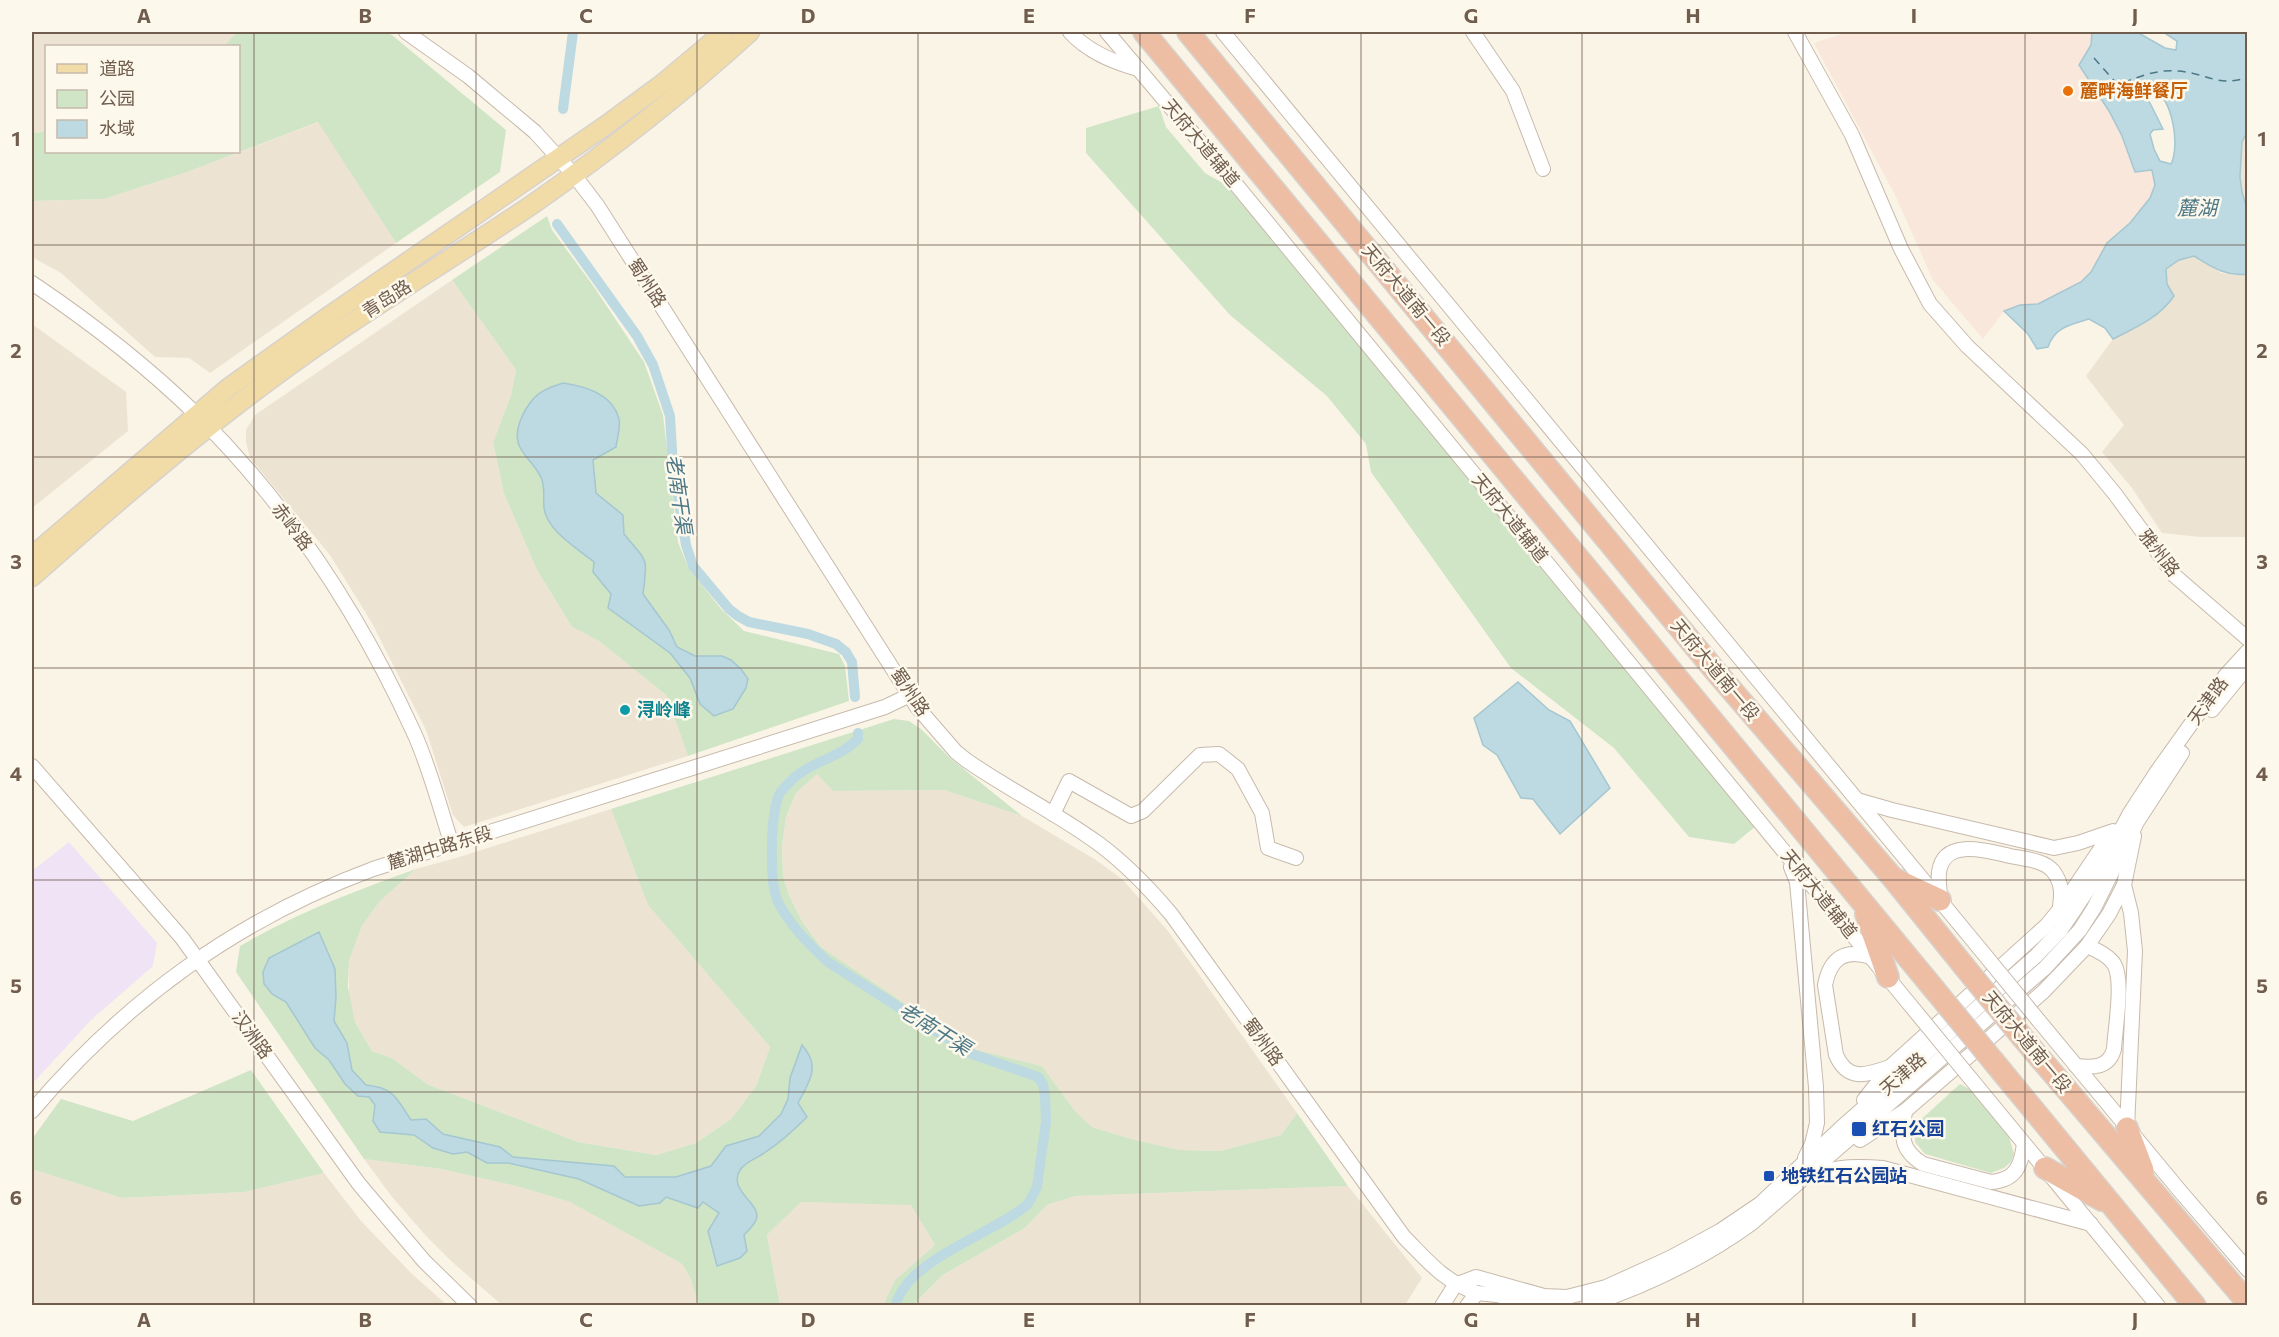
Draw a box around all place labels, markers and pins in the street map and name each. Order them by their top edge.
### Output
place label: 麓畔海鲜餐厅 [2080,79,2188,101]
marker: 麓畔海鲜餐厅 [2061,84,2075,98]
place label: 浔岭峰 [637,698,691,720]
marker: 浔岭峰 [618,703,632,717]
place label: 红石公园 [1872,1117,1944,1139]
marker: 红石公园 [1850,1120,1868,1138]
place label: 地铁红石公园站 [1781,1164,1907,1186]
marker: 地铁红石公园站 [1762,1169,1776,1183]

